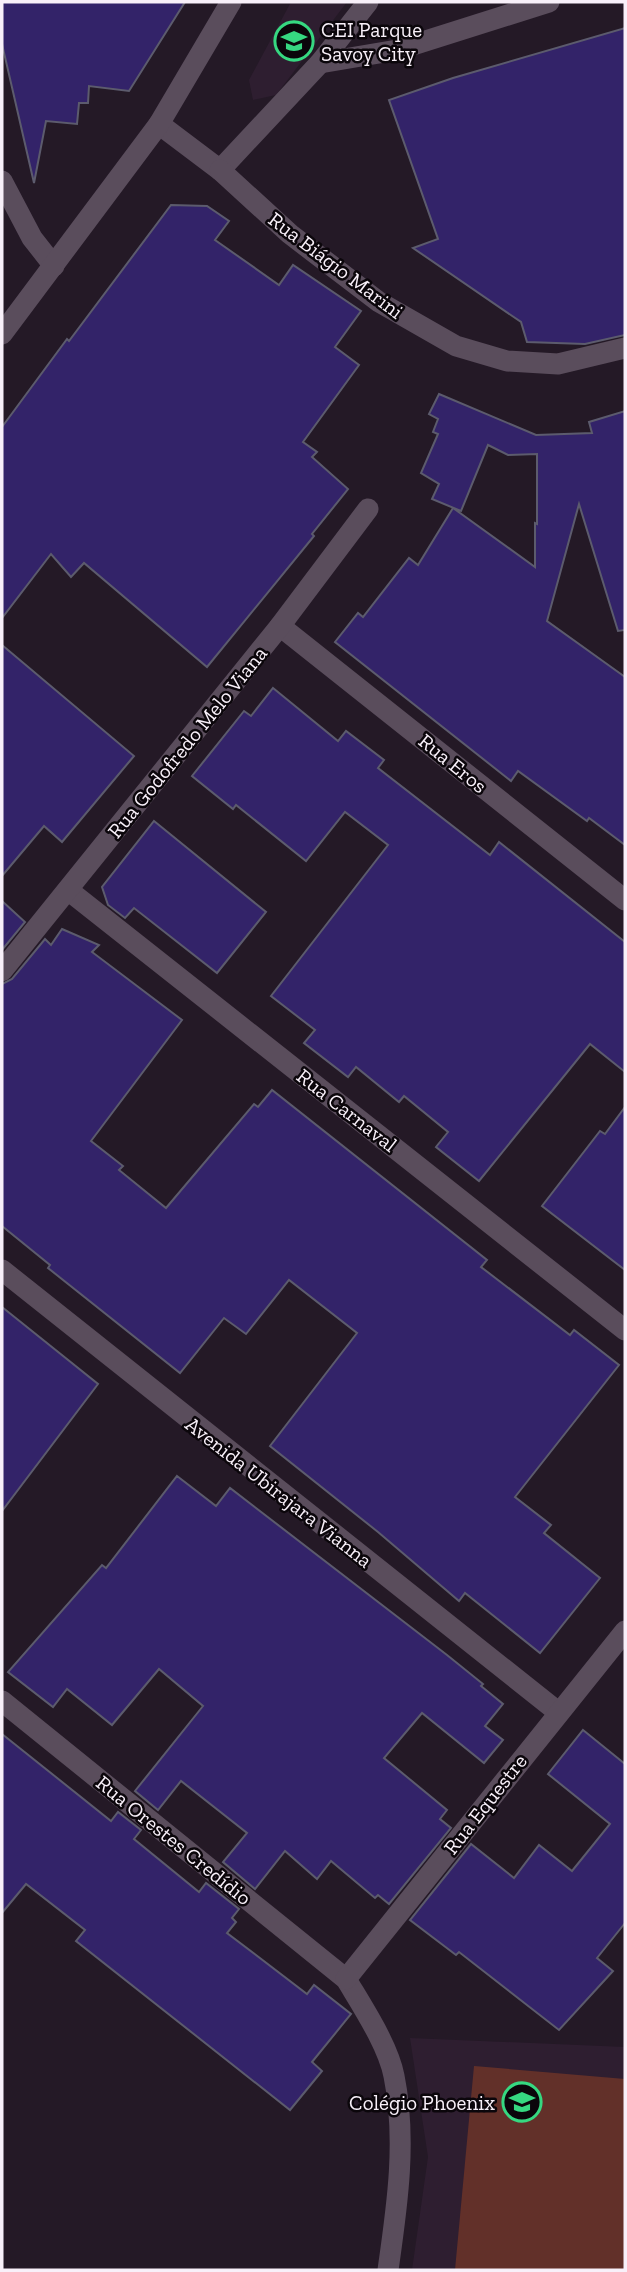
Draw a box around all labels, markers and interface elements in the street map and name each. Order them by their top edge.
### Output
place label: CEI Parque Savoy City [321,17,422,66]
school or university icon: CEI Parque Savoy City [273,20,315,62]
street label: Rua Biágio Marini [264,206,408,324]
street label: Rua Godofredo Melo Viana [102,641,272,843]
street label: Rua Eros [414,728,492,798]
street label: Rua Carnaval [292,1063,402,1157]
street label: Avenida Ubirajara Vianna [180,1411,377,1574]
street label: Rua Equestre [438,1749,532,1859]
street label: Rua Orestes Credídio [91,1770,257,1910]
school or university icon: Colégio Phoenix [501,2081,543,2123]
place label: Colégio Phoenix [349,2090,495,2115]

